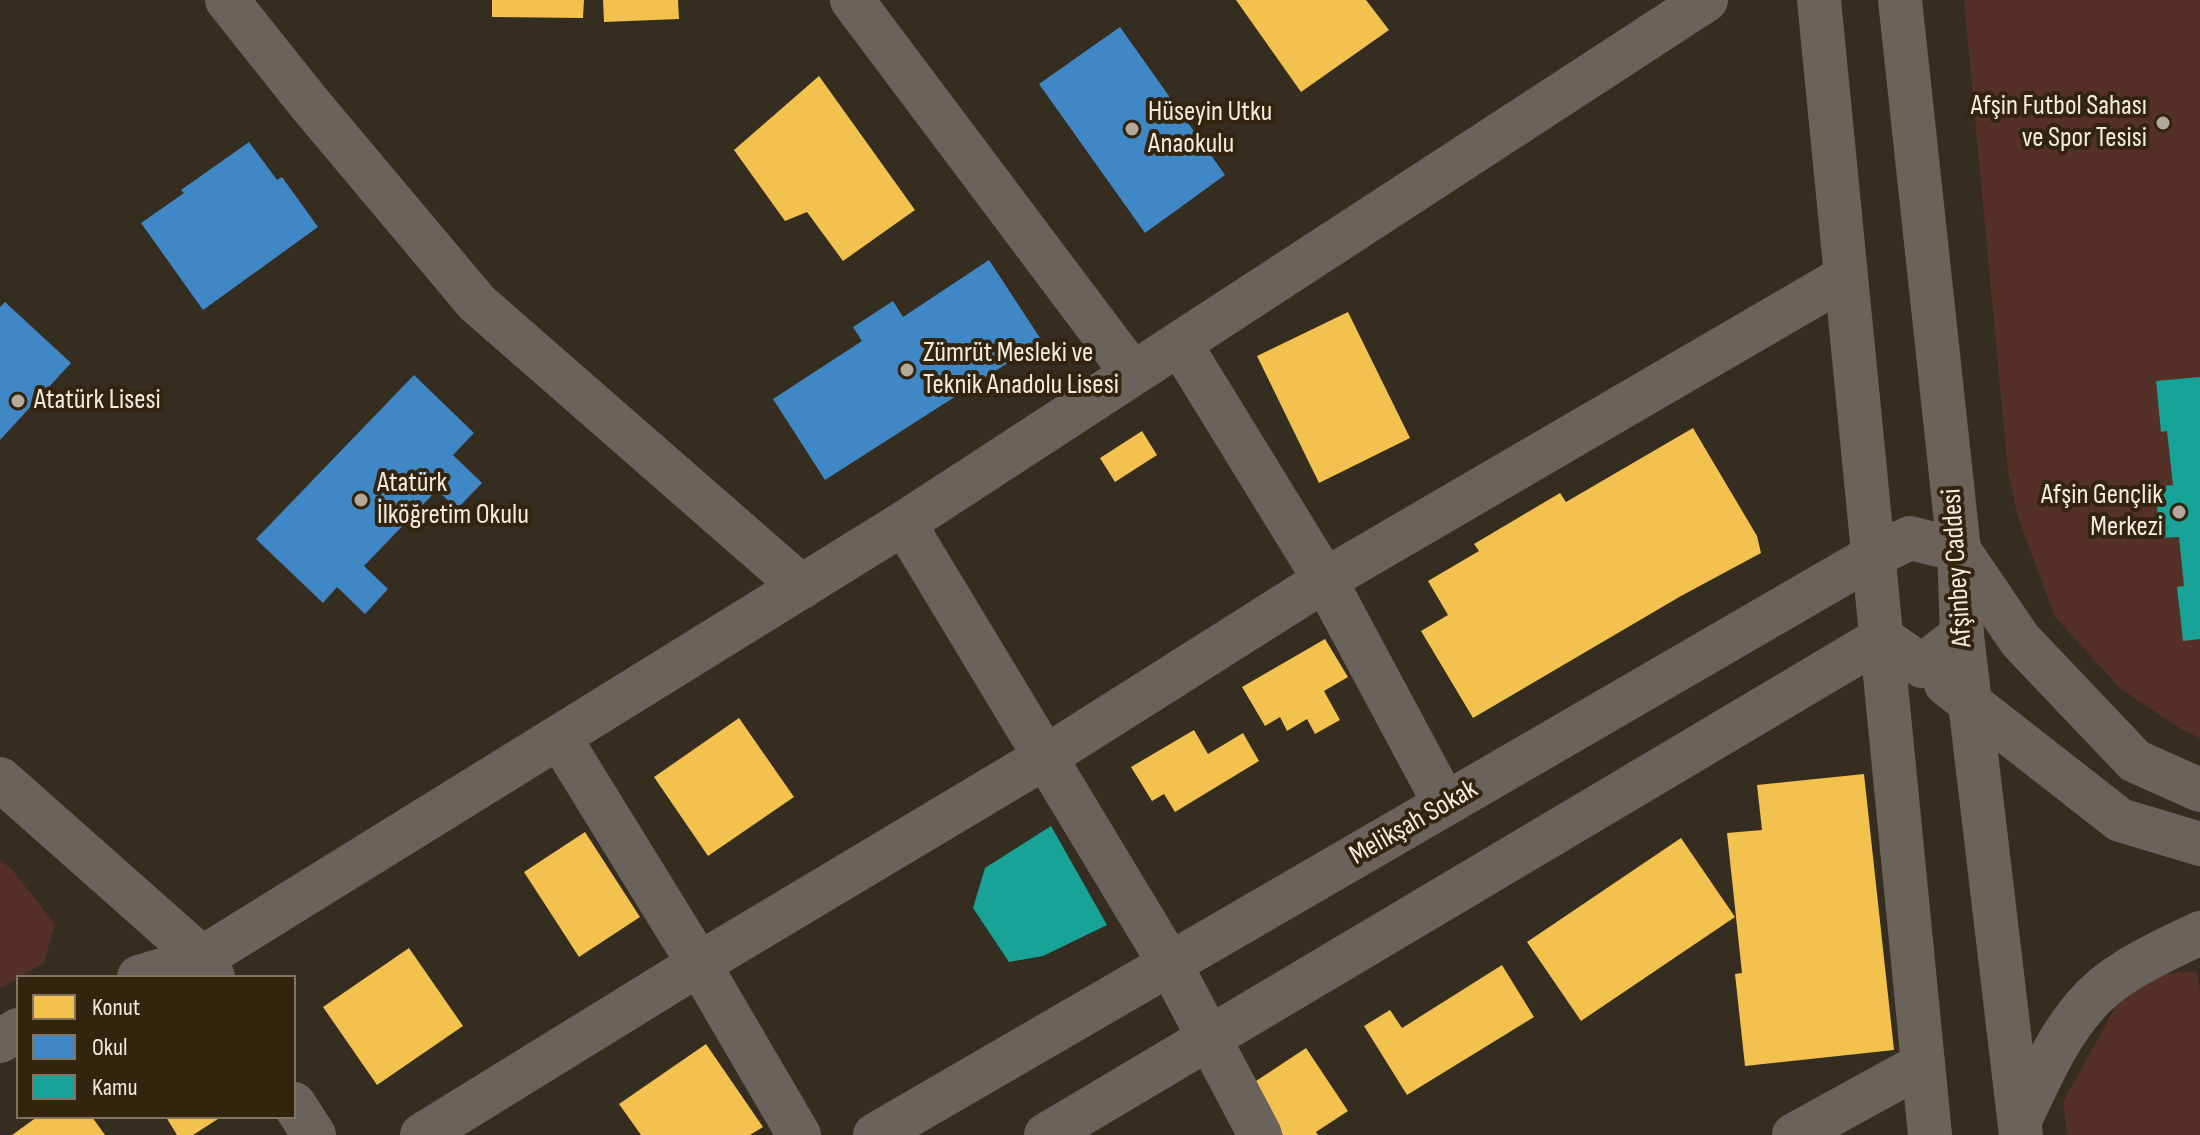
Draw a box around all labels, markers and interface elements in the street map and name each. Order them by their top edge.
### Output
place label: Afşin Futbol Sahası ve Spor Tesisi [1971,90,2147,156]
place label: Hüseyin Utku Anaokulu [1148,96,1272,162]
marker: Afşin Futbol Sahası ve Spor Tesisi [2154,114,2172,132]
marker: Hüseyin Utku Anaokulu [1123,120,1141,138]
place label: Zümrüt Mesleki ve Teknik Anadolu Lisesi [923,337,1119,403]
marker: Zümrüt Mesleki ve Teknik Anadolu Lisesi [898,361,916,379]
place label: Atatürk Lisesi [34,384,161,418]
marker: Atatürk Lisesi [9,392,27,410]
place label: Atatürk İlköğretim Okulu [377,467,529,533]
place label: Afşin Gençlik Merkezi [2041,479,2163,545]
street label: Afşinbey Caddesi [1936,487,1980,649]
marker: Atatürk İlköğretim Okulu [352,491,370,509]
marker: Afşin Gençlik Merkezi [2170,503,2188,521]
street label: Melikşah Sokak [1344,773,1484,873]
legend [16,975,296,1119]
text: Konut [92,993,140,1022]
text: Okul [92,1033,128,1062]
text: Kamu [92,1073,137,1102]

